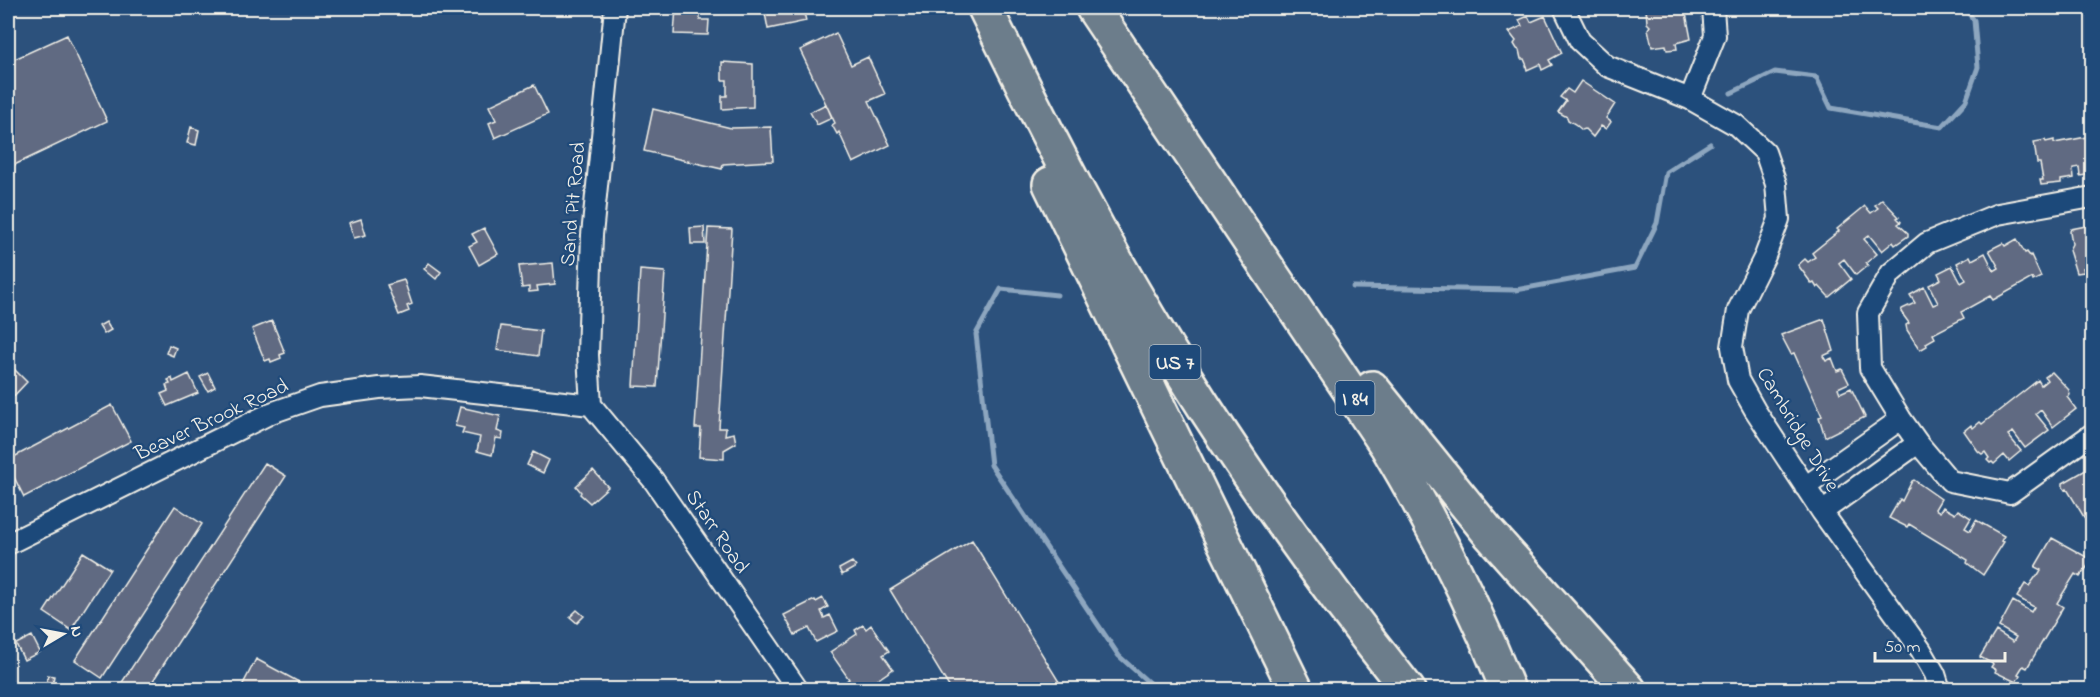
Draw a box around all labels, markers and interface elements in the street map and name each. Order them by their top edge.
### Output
street label: Sand Pit Road [554,140,594,268]
road number: US 7 [1150,345,1200,379]
street label: Cambridge Drive [1747,362,1847,499]
street label: Beaver Brook Road [129,372,294,470]
road number: I 84 [1336,381,1374,415]
street label: Starr Road [677,484,756,580]
north arrow [33,604,93,664]
text: N [63,624,89,639]
scale bar [1875,625,2006,663]
text: 50 m [1884,635,1921,661]

